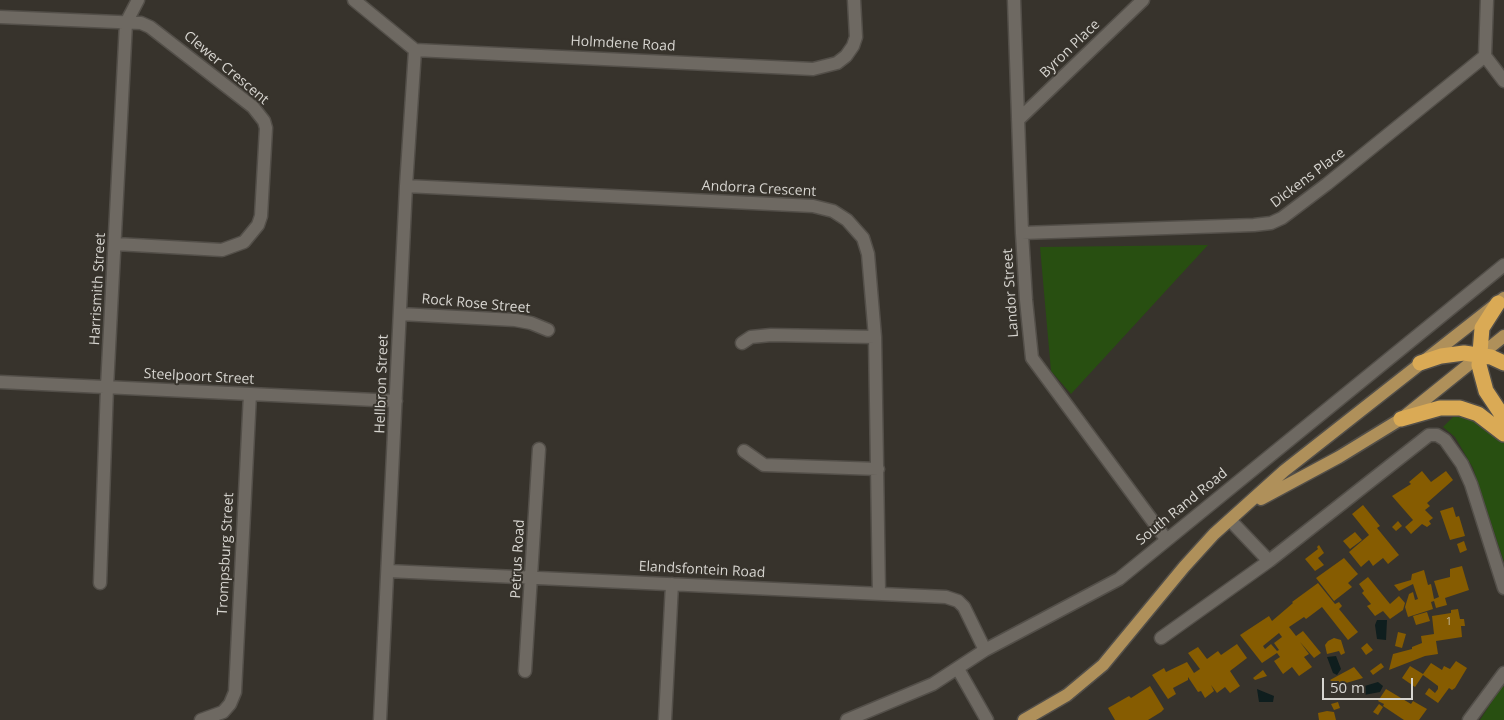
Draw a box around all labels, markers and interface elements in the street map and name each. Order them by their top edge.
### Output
street label: Byron Place [1037,16,1103,82]
street label: Clewer Crescent [180,28,272,108]
street label: Holmdene Road [570,33,676,55]
street label: Dickens Place [1267,145,1349,211]
street label: Andorra Crescent [701,178,817,200]
street label: Harrismith Street [87,232,109,346]
street label: Landor Street [1000,248,1022,338]
street label: Rock Rose Street [421,291,531,317]
street label: Hellbron Street [372,334,392,434]
street label: Steelpoort Street [143,366,255,388]
street label: South Rand Road [1133,465,1231,549]
street label: Trompsburg Street [214,492,238,616]
street label: Petrus Road [508,519,528,599]
street label: Elandsfontein Road [638,558,766,582]
house number: 1 [1446,615,1452,629]
scale bar [1324,668,1415,700]
text: 50 m [1330,677,1365,697]

